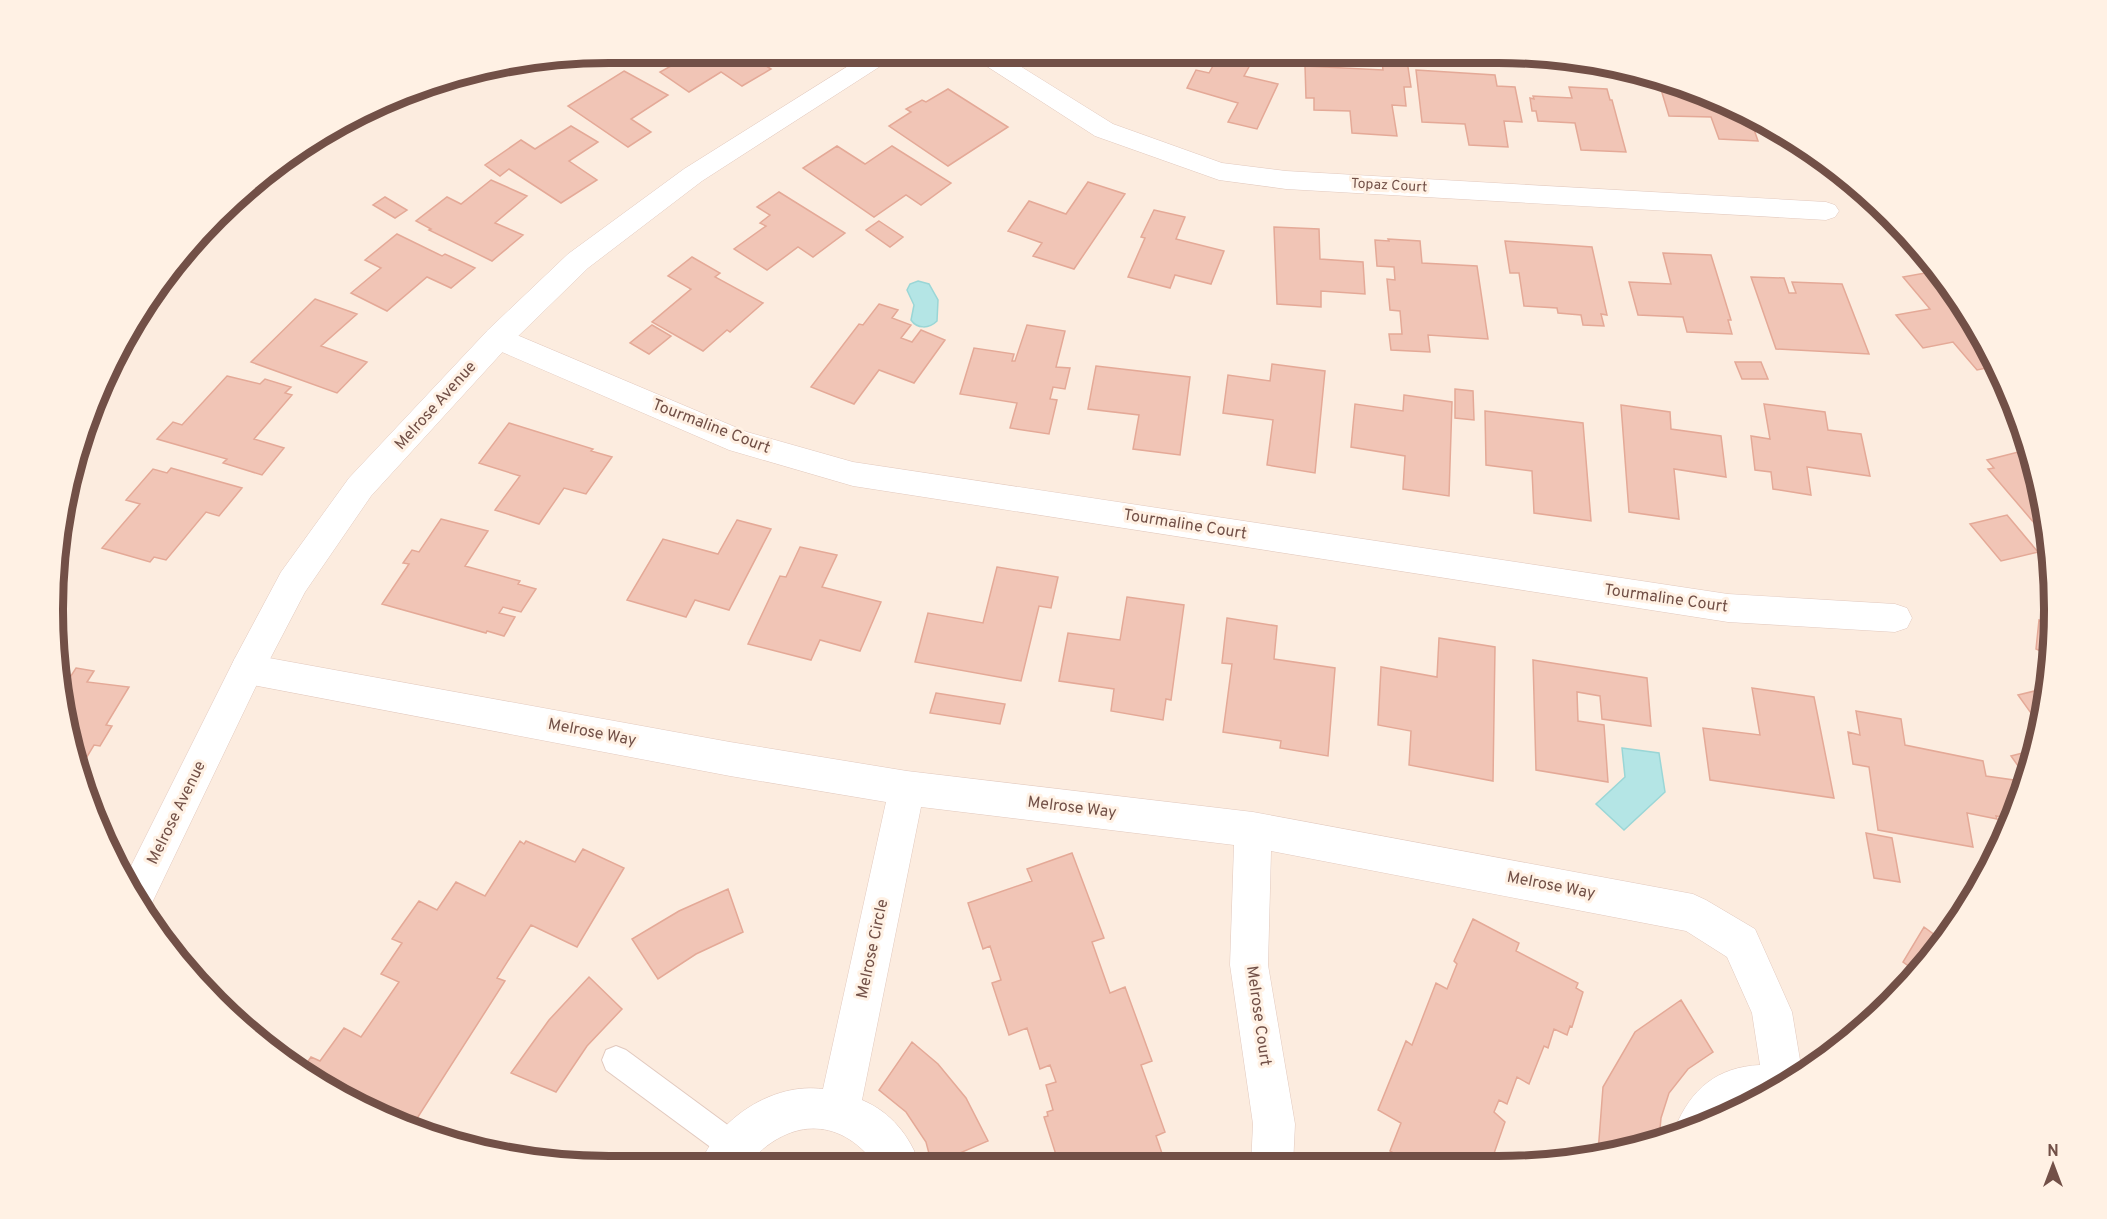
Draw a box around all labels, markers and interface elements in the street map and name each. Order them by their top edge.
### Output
street label: Topaz Court [1350,176,1428,196]
street label: Melrose Avenue [391,357,481,455]
street label: Tourmaline Court [649,395,773,459]
street label: Tourmaline Court [1122,505,1248,545]
street label: Tourmaline Court [1603,580,1729,618]
street label: Melrose Way [546,715,638,751]
street label: Melrose Avenue [143,758,211,868]
street label: Melrose Way [1026,793,1118,823]
street label: Melrose Way [1505,868,1597,904]
street label: Melrose Circle [853,898,893,1000]
street label: Melrose Court [1241,965,1275,1067]
north arrow [2023,1135,2083,1195]
text: N [2047,1142,2059,1162]

